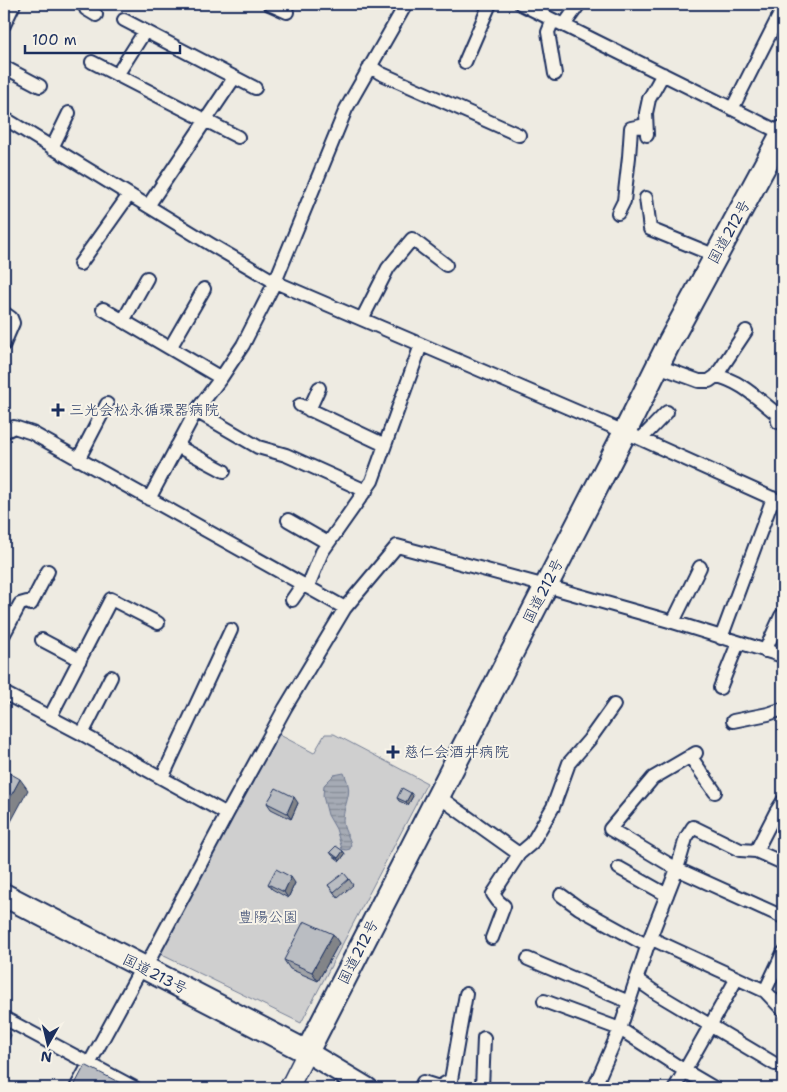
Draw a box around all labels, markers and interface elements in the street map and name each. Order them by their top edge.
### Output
scale bar [25,22,180,54]
text: 100 m [32,30,77,50]
street label: 国道212号 [703,196,755,268]
place label: 三光会松永循環器病院 [69,400,219,420]
marker: 三光会松永循環器病院 [51,403,65,417]
street label: 国道212号 [518,555,568,627]
place label: 慈仁会酒井病院 [404,742,509,762]
marker: 慈仁会酒井病院 [386,745,400,759]
park label: 豊陽公園 [238,907,298,927]
street label: 国道212号 [333,916,383,988]
street label: 国道213号 [119,949,191,999]
north arrow [22,1020,72,1070]
text: N [39,1047,53,1067]

